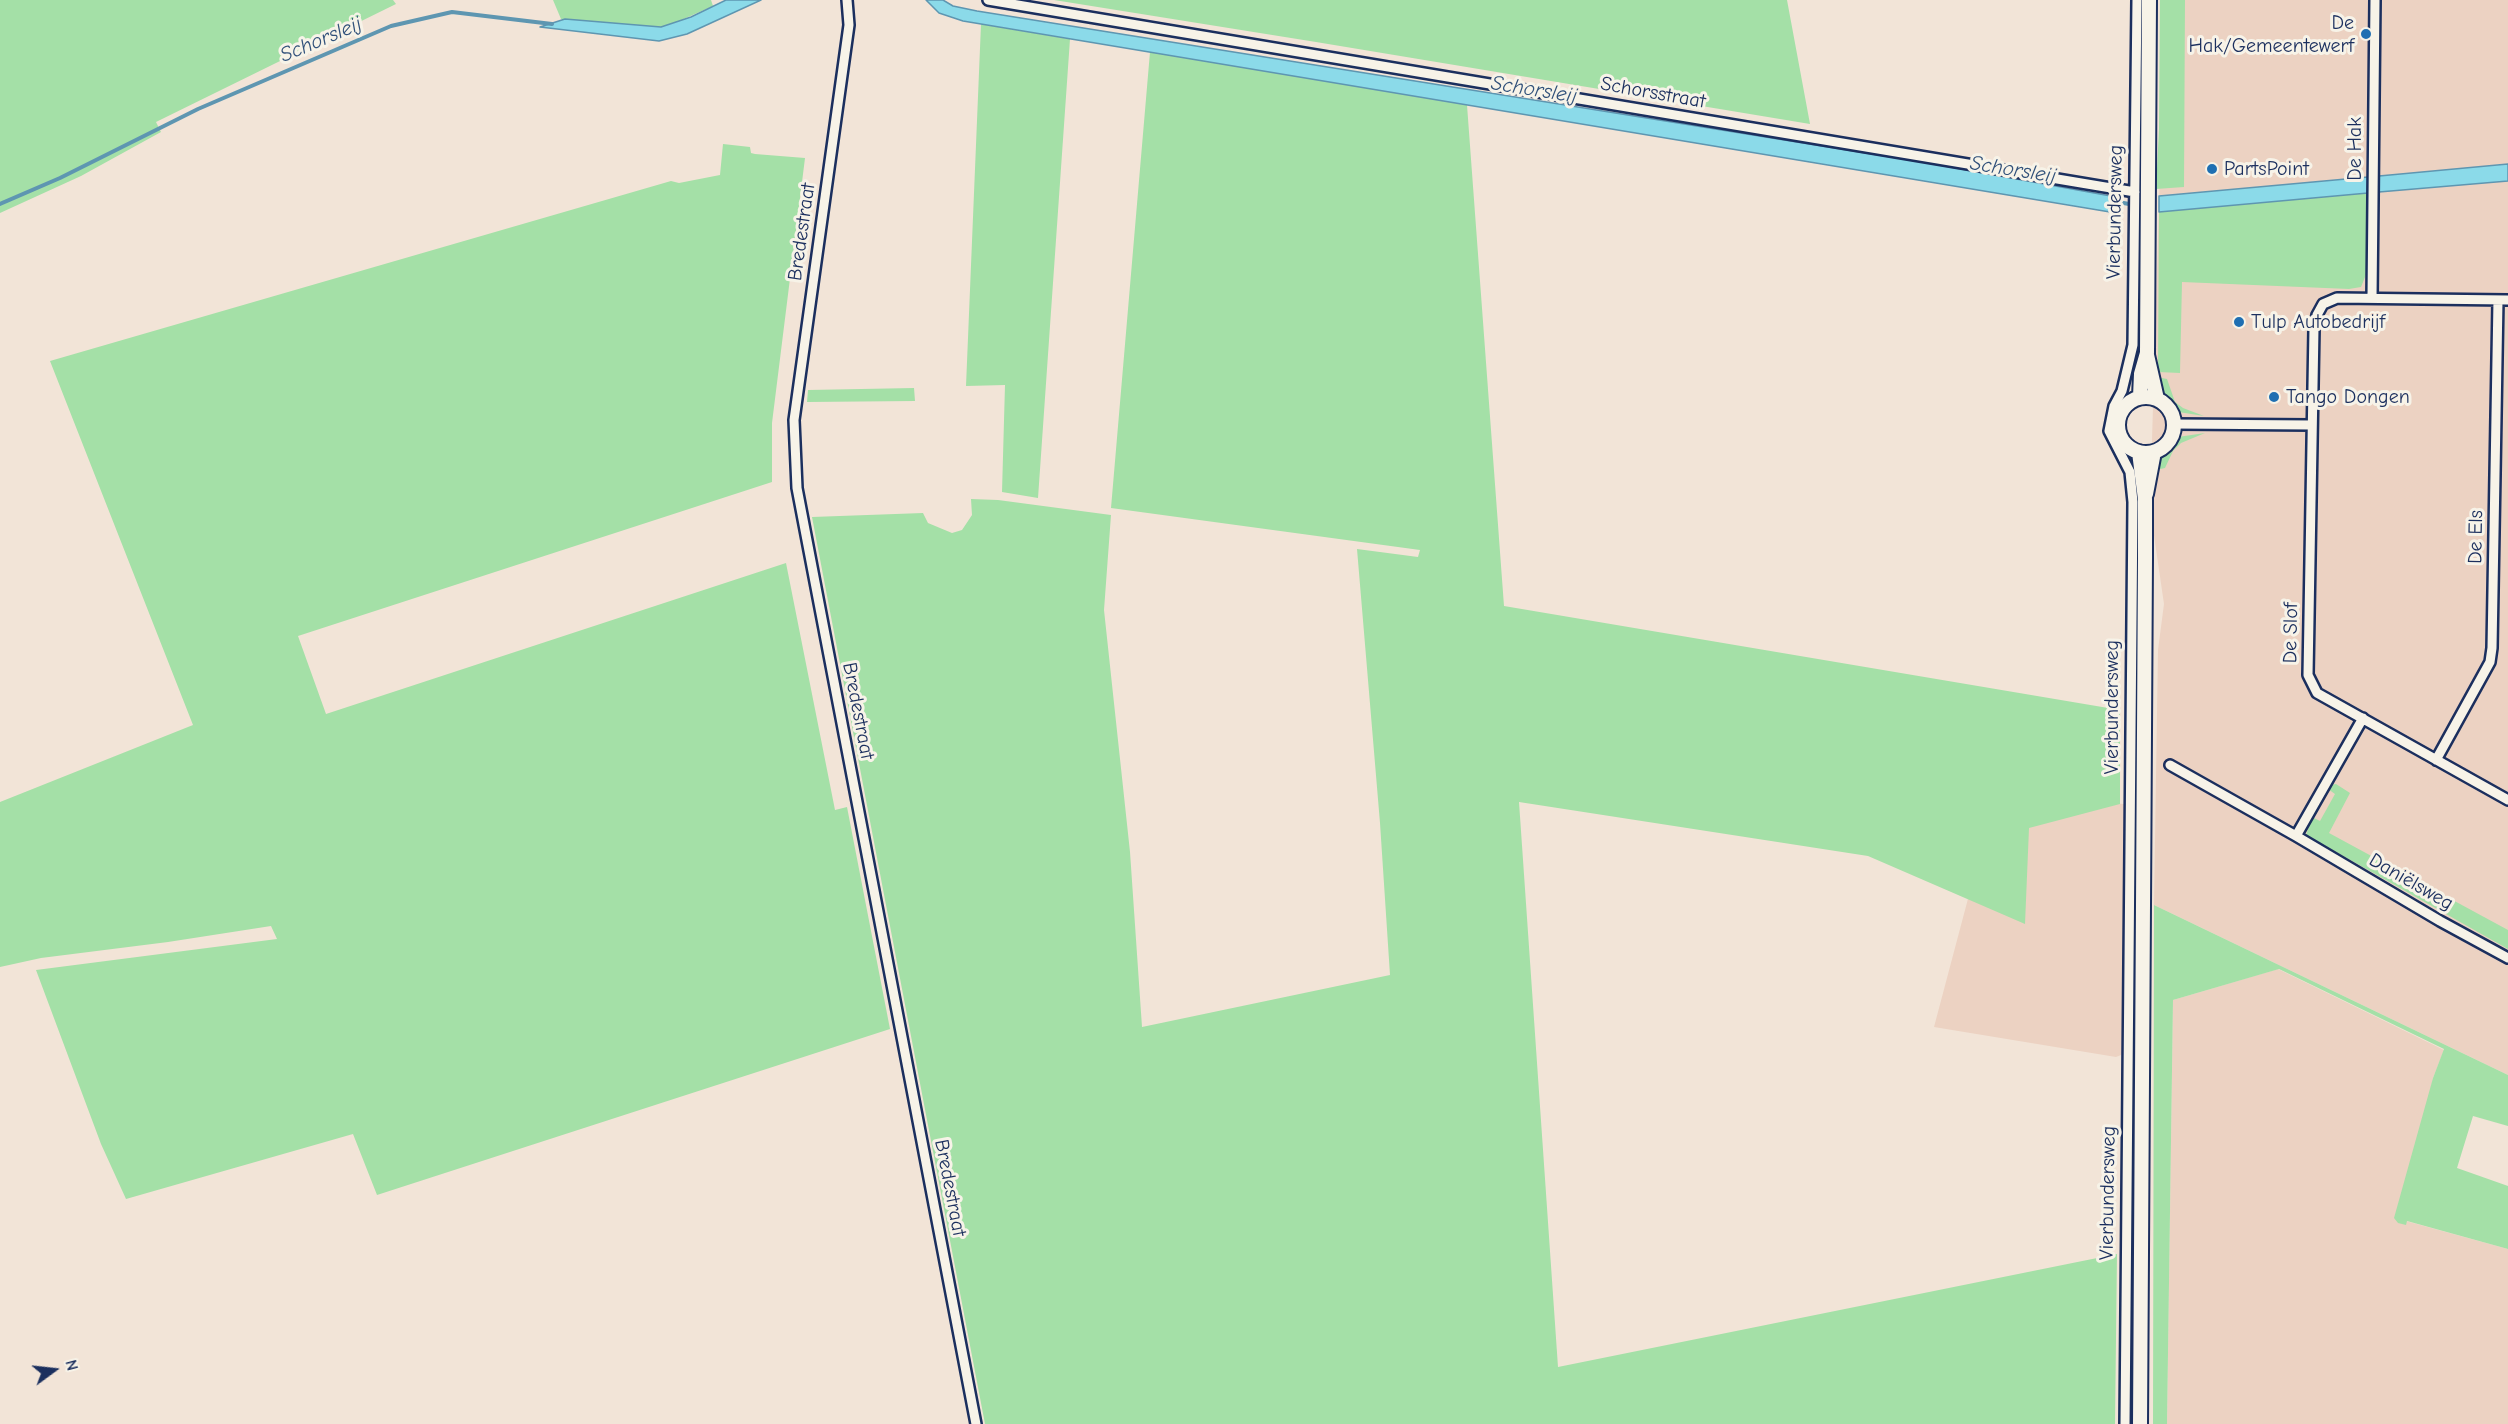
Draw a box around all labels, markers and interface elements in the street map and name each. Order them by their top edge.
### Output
place label: De Hak/Gemeentewerf [2189,11,2354,58]
water label: Schorsleij [276,12,366,68]
marker: De Hak/Gemeentewerf [2359,27,2373,41]
water label: Schorsleij [1489,71,1579,109]
street label: Schorsstraat [1599,72,1707,114]
street label: De Hak [2343,117,2367,181]
street label: Vierbundersweg [2102,145,2128,279]
water label: Schorsleij [1968,151,2058,189]
place label: PartsPoint [2224,157,2309,181]
marker: PartsPoint [2205,162,2219,176]
street label: Bredestraat [783,182,821,282]
place label: Tulp Autobedrijf [2251,310,2385,334]
marker: Tulp Autobedrijf [2232,315,2246,329]
place label: Tango Dongen [2286,385,2410,409]
marker: Tango Dongen [2267,390,2281,404]
street label: De Els [2464,510,2488,564]
street label: De Slof [2278,602,2304,664]
street label: Vierbundersweg [2100,640,2124,774]
street label: Bredestraat [837,660,879,762]
street label: Daniëlsweg [2365,848,2457,916]
street label: Vierbundersweg [2095,1126,2121,1260]
street label: Bredestraat [929,1137,971,1239]
north arrow [24,1340,84,1400]
text: N [61,1358,81,1373]

